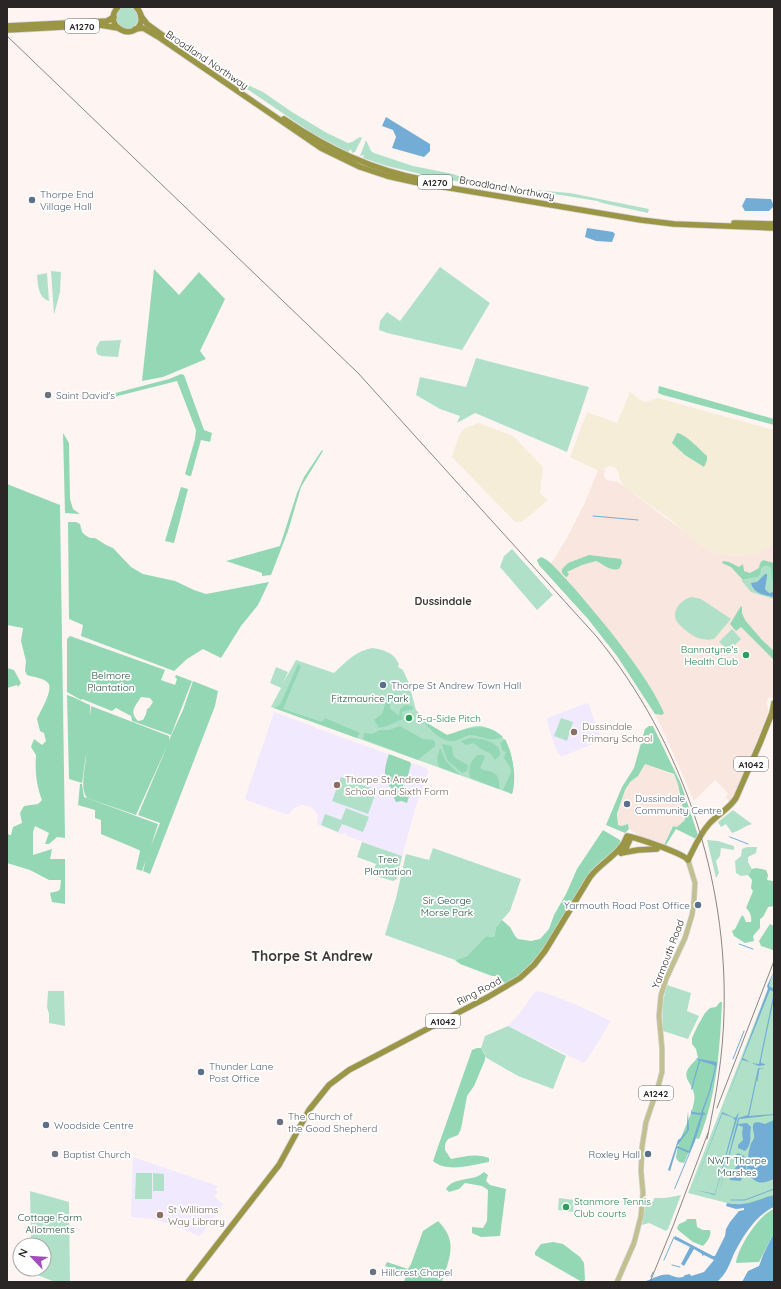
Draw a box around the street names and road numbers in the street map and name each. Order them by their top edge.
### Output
road number: A1270 [65,19,99,33]
street label: Broadland Northway [163,28,251,92]
street label: Broadland Northway [458,173,556,203]
road number: A1270 [418,175,452,189]
road number: A1042 [734,757,768,771]
street label: Yarmouth Road [649,918,687,990]
street label: Ring Road [455,974,503,1008]
road number: A1042 [426,1014,460,1028]
road number: A1242 [639,1086,673,1100]

